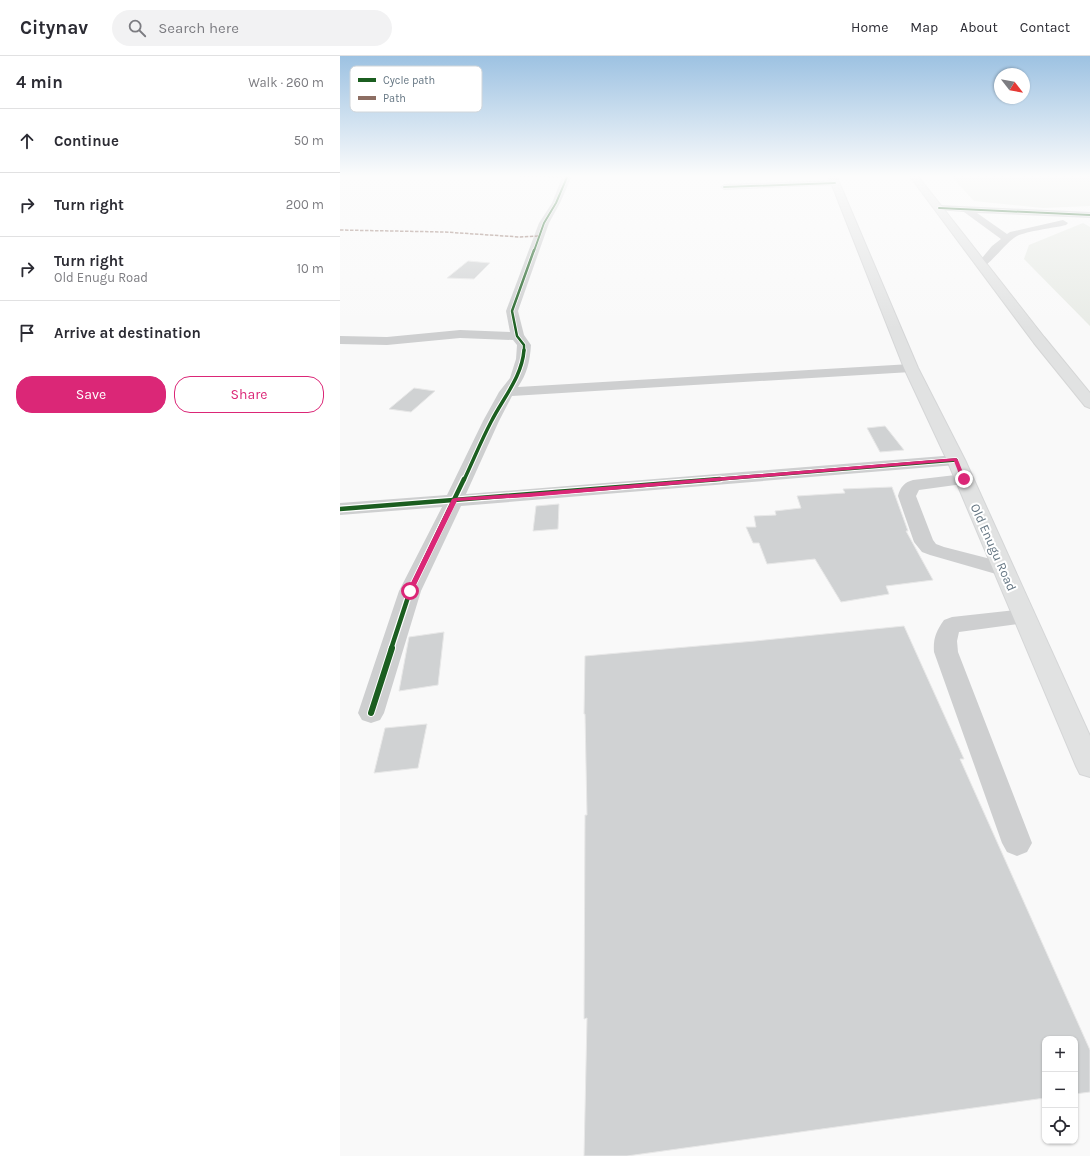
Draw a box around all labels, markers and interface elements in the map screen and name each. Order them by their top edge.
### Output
search box [112,10,392,46]
text: Citynav [20,17,88,39]
icon: search [126,17,148,39]
text: Search here [158,19,239,37]
text: Home [851,19,888,36]
text: Map [910,19,938,36]
text: About [960,19,998,36]
text: Contact [1020,19,1070,36]
legend [350,66,482,112]
north arrow [994,68,1030,104]
text: 4 min [16,72,63,92]
text: Cycle path [383,74,435,87]
text: Walk · 260 m [248,75,324,90]
text: Path [383,92,406,105]
icon: ahead [16,130,38,152]
text: Continue [54,132,119,150]
text: 50 m [294,133,324,148]
icon: right [16,194,38,216]
text: Turn right [54,196,124,214]
text: 200 m [286,197,324,212]
text: Turn right [54,252,124,270]
icon: right [16,258,38,280]
text: 10 m [297,261,324,276]
text: Old Enugu Road [54,270,148,285]
icon: arrive [16,322,38,344]
text: Arrive at destination [54,324,201,342]
button: Save [16,376,166,413]
button: Share [174,376,324,413]
route end [955,470,973,488]
street label: Old Enugu Road [968,501,1020,593]
route start [401,582,419,600]
map controls [1042,1036,1078,1144]
button: + [1042,1036,1078,1072]
button: − [1042,1072,1078,1108]
button: locate [1042,1108,1078,1144]

